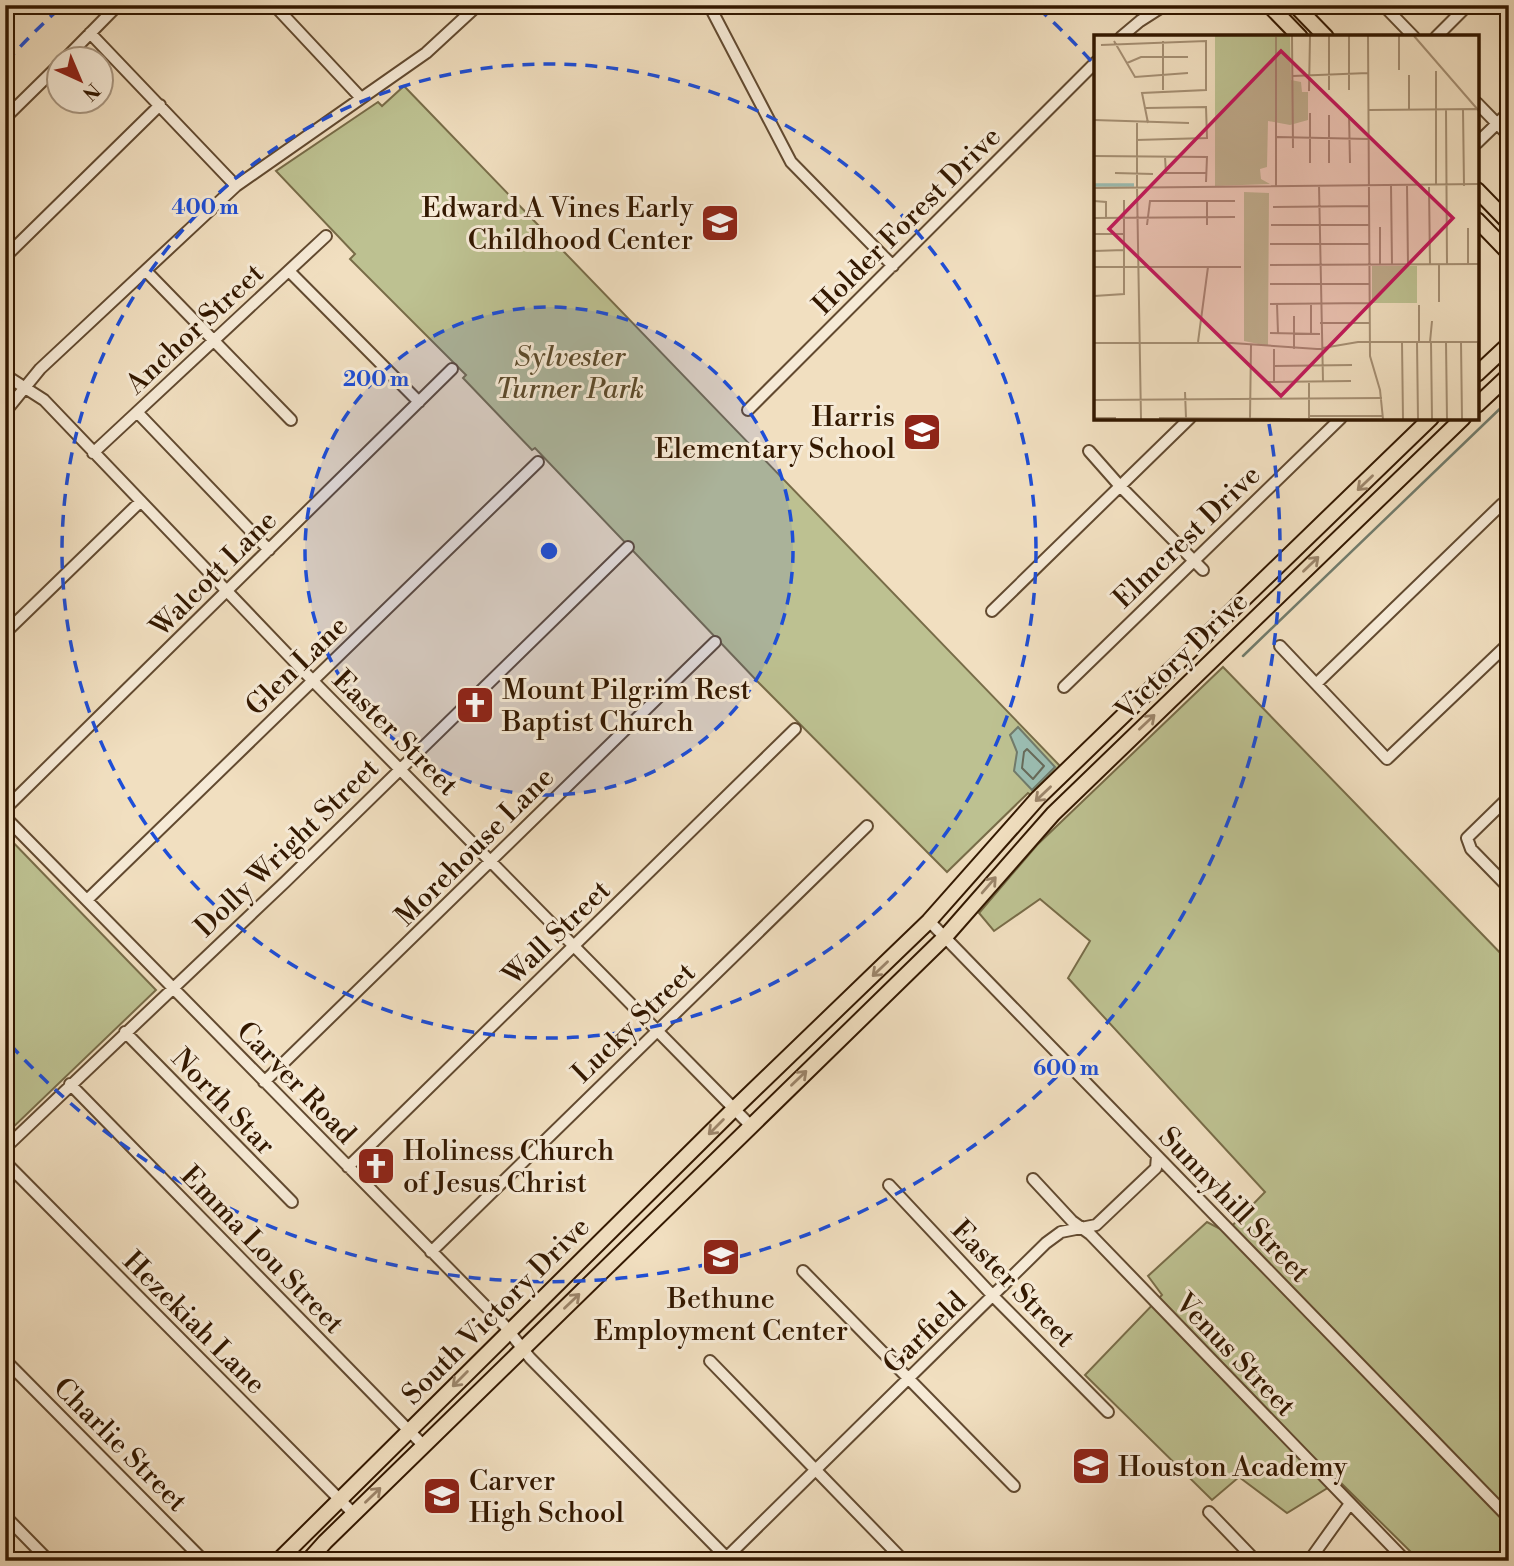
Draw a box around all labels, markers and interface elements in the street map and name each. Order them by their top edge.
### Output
inset map [1094,35,1479,420]
north arrow [46,46,116,116]
text: N [77,78,105,105]
street label: Holder Forest Drive [806,120,1009,323]
place label: Edward A Vines Early Childhood Center [422,191,693,258]
text: 400 m [171,195,239,221]
school or university icon: Edward A Vines Early Childhood Center [699,202,741,244]
street label: Anchor Street [118,256,271,403]
park label: Sylvester Turner Park [496,340,644,407]
text: 200 m [343,367,409,393]
place label: Harris Elementary School [654,400,895,467]
school or university icon: Harris Elementary School [901,411,943,453]
street label: Elmcrest Drive [1106,458,1268,616]
one-way arrow [1356,474,1373,491]
street label: Walcott Lane [143,503,285,645]
centre of rings [537,539,561,563]
one-way arrow [1302,555,1319,572]
street label: Victory Drive [1108,584,1256,729]
street label: Glen Lane [238,609,356,723]
street label: Easter Street [325,663,465,803]
place label: Mount Pilgrim Rest Baptist Church [501,673,751,740]
church icon: Mount Pilgrim Rest Baptist Church [454,684,496,726]
one-way arrow [1138,714,1156,730]
street label: Dolly Wright Street [188,751,387,945]
street label: Morehouse Lane [388,760,562,934]
one-way arrow [1034,786,1051,803]
street label: Wall Street [495,873,618,994]
one-way arrow [981,876,997,894]
street label: Lucky Street [565,955,703,1091]
one-way arrow [872,960,889,977]
street label: Carver Road [229,1014,363,1152]
street label: North Star [164,1042,282,1163]
text: 600 m [1033,1056,1099,1082]
one-way arrow [791,1070,808,1087]
one-way arrow [708,1118,725,1135]
street label: Sunnyhill Street [1151,1120,1317,1290]
place label: Holiness Church of Jesus Christ [403,1134,614,1201]
church icon: Holiness Church of Jesus Christ [355,1145,397,1187]
street label: Emma Lou Street [173,1159,351,1342]
street label: South Victory Drive [395,1210,597,1412]
street label: Easter Street [943,1213,1082,1355]
school or university icon: Bethune Employment Center [700,1236,742,1278]
street label: Hezekiah Lane [115,1244,273,1402]
place label: Bethune Employment Center [594,1282,848,1349]
street label: Garfield [876,1285,974,1381]
street label: Venus Street [1167,1285,1303,1424]
one-way arrow [563,1293,580,1310]
one-way arrow [452,1370,469,1387]
street label: Charlie Street [46,1371,194,1519]
school or university icon: Houston Academy [1070,1445,1112,1487]
place label: Houston Academy [1118,1450,1347,1485]
place label: Carver High School [469,1464,624,1531]
school or university icon: Carver High School [421,1475,463,1517]
one-way arrow [364,1486,381,1503]

